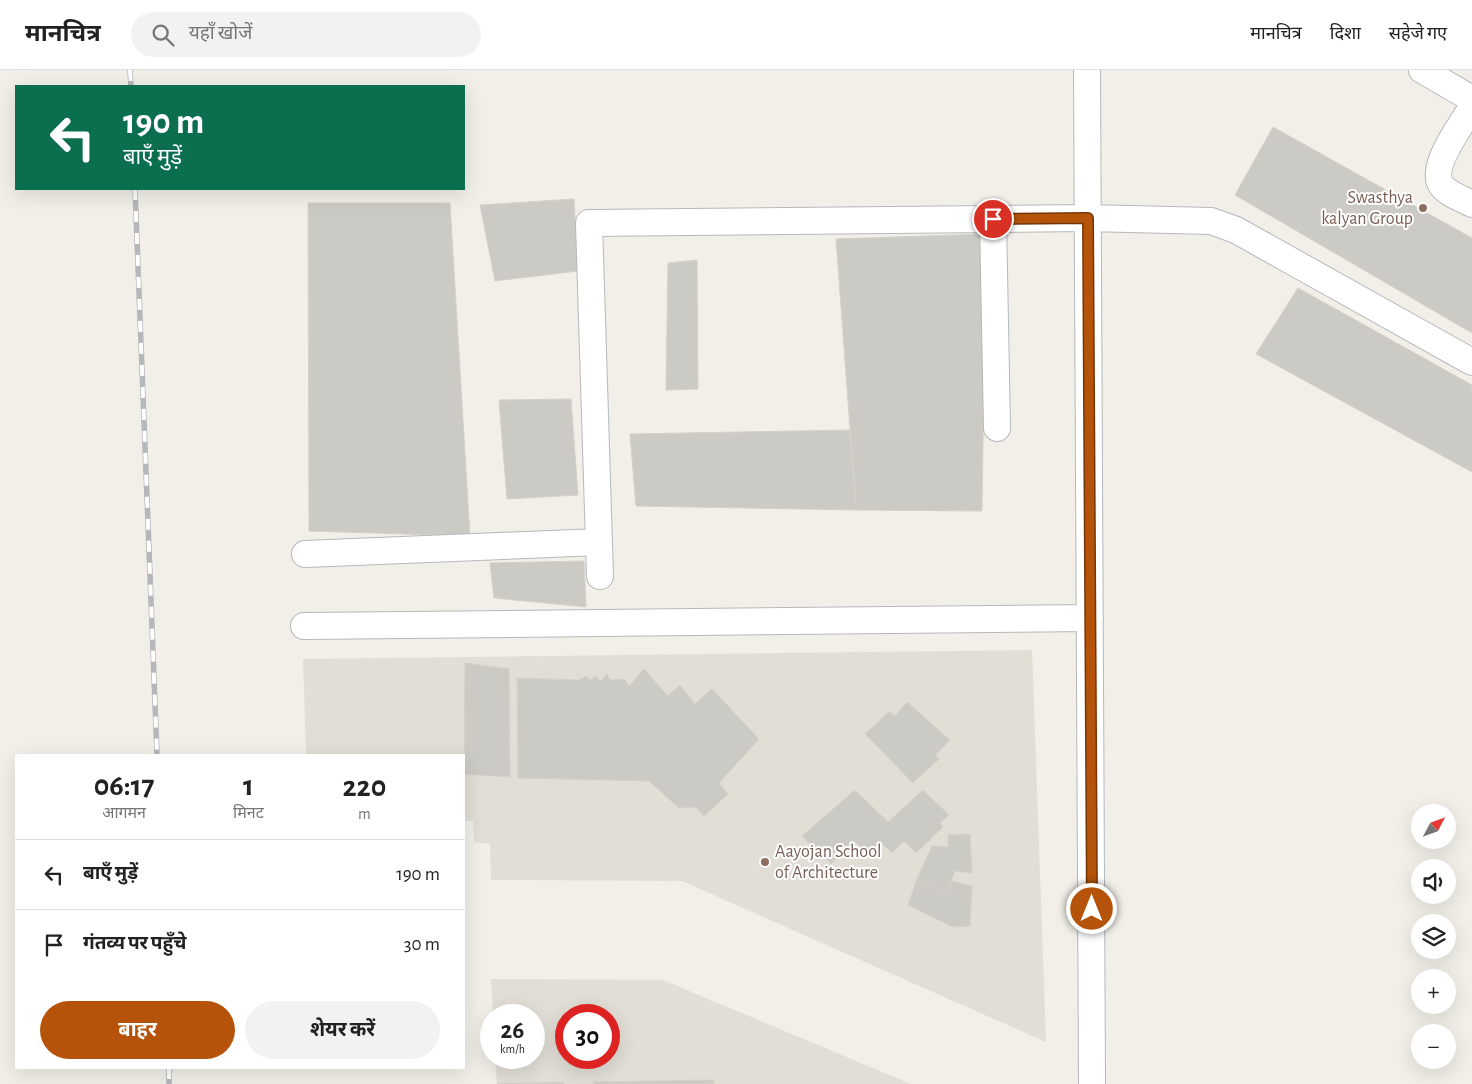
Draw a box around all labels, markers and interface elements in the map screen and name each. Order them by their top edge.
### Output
search box [131,12,481,57]
icon: search [149,21,177,49]
text: मानचित्र [25,22,101,46]
text: यहाँ खोजें [189,24,252,43]
text: मानचित्र [1250,25,1302,43]
text: दिशा [1330,25,1361,43]
text: सहेजे गए [1389,25,1447,43]
icon: left [40,105,105,170]
text: 190 m [123,105,204,140]
text: बाएँ मुड़ें [123,146,182,168]
place label: Swasthya kalyan Group [1321,189,1413,228]
pin [972,198,1014,240]
marker: Swasthya kalyan Group [1417,202,1429,214]
icon: arrive [979,205,1007,233]
text: 06:17 [94,771,154,801]
text: 1 [243,771,254,801]
text: 220 [342,772,386,802]
north arrow [1411,804,1456,849]
map controls [1411,804,1456,1069]
text: आगमन [102,805,146,821]
text: मिनट [233,805,264,821]
text: m [358,806,371,822]
place label: Aayojan School of Architecture [775,843,881,882]
marker: Aayojan School of Architecture [759,856,771,868]
button: sound [1411,859,1456,904]
icon: left [40,861,68,889]
text: बाएँ मुड़ें [83,864,138,883]
text: 190 m [396,865,440,884]
position arrow [1065,882,1117,934]
button: layers [1411,914,1456,959]
icon: arrive [40,931,68,959]
text: गंतव्य पर पहुँचे [83,934,186,953]
text: 30 m [404,935,440,954]
button: + [1411,969,1456,1014]
button: बाहर [40,1001,235,1059]
button: शेयर करें [245,1001,440,1059]
speed limit sign: 30 [555,1004,620,1069]
text: 26 [501,1018,524,1043]
button: − [1411,1024,1456,1069]
text: km/h [500,1043,525,1055]

